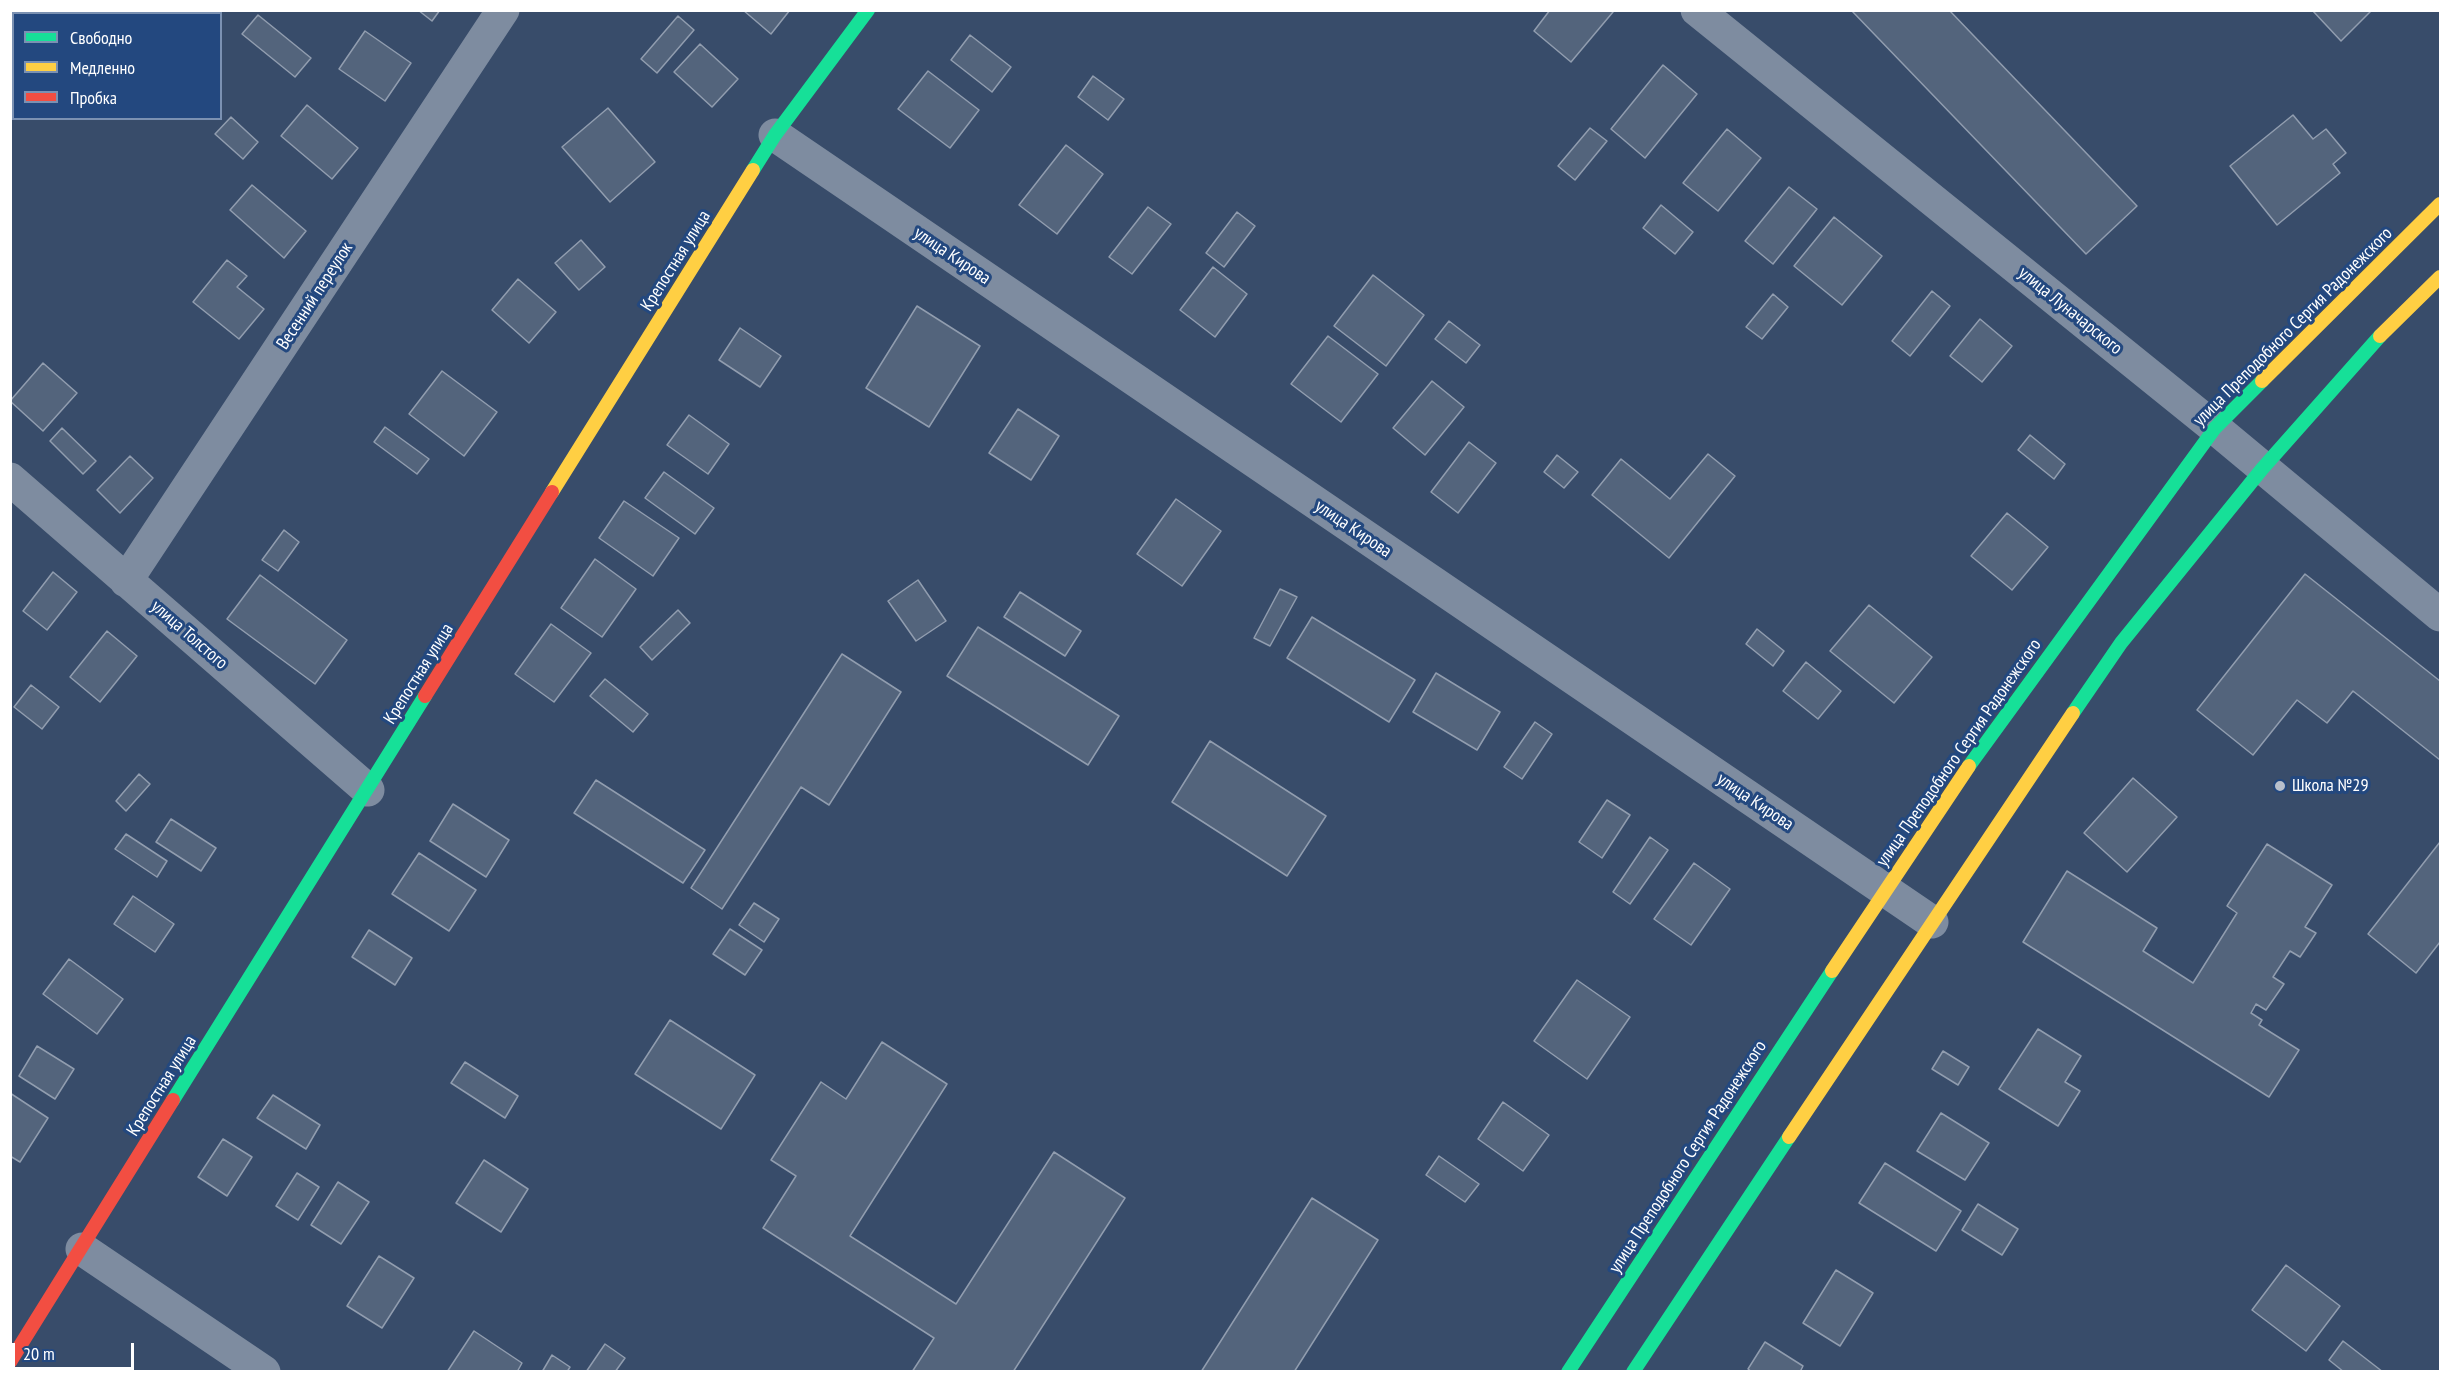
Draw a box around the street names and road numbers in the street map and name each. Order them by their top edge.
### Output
street label: Крепостная улица [637,207,715,315]
street label: улица Кирова [910,223,994,289]
street label: улица Преподобного Сергия Радонежского [2189,223,2397,431]
street label: Весенний переулок [272,238,358,354]
street label: улица Луначарского [2014,262,2126,360]
street label: улица Кирова [1311,496,1395,562]
street label: улица Толстого [146,596,232,674]
street label: Крепостная улица [380,620,458,728]
street label: улица Преподобного Сергия Радонежского [1872,635,2046,871]
street label: улица Кирова [1713,769,1797,835]
street label: Крепостная улица [123,1032,201,1140]
street label: улица Преподобного Сергия Радонежского [1605,1037,1771,1277]

